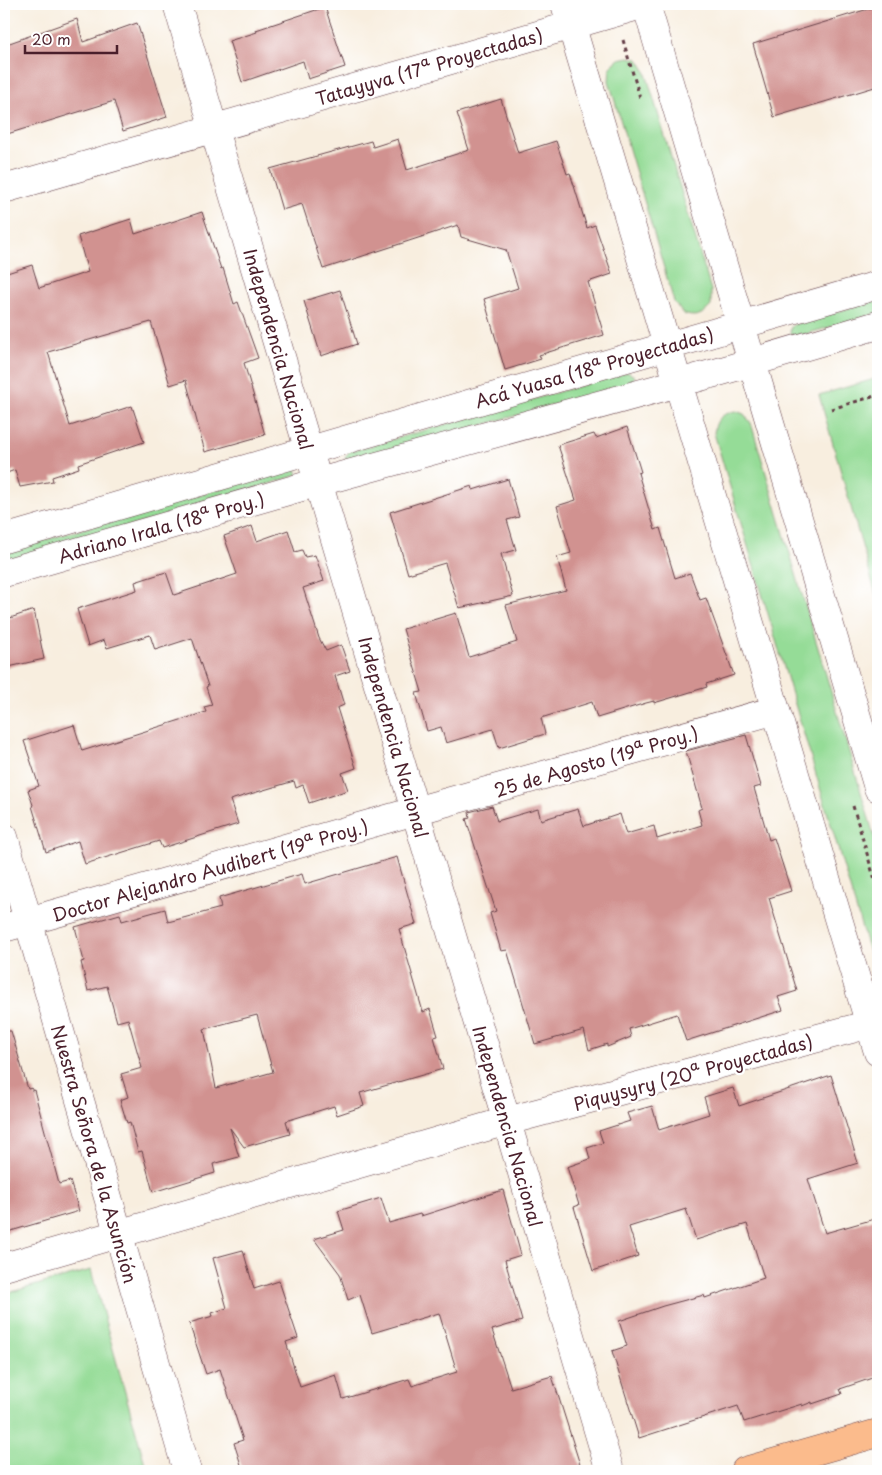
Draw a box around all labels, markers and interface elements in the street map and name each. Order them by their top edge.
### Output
street label: Tatayyva (17ª Proyectadas) [312,21,546,111]
scale bar [25,22,118,54]
text: 20 m [32,27,71,50]
street label: Independencia Nacional [237,245,321,453]
street label: Acá Yuasa (18ª Proyectadas) [471,320,717,414]
street label: Adriano Irala (18ª Proy.) [55,485,267,569]
street label: Independencia Nacional [352,633,436,841]
street label: 25 de Agosto (19ª Proy.) [491,719,701,803]
street label: Doctor Alejandro Audibert (19ª Proy.) [49,812,371,928]
street label: Nuestra Señora de la Asunción [45,1021,145,1287]
street label: Independencia Nacional [466,1022,550,1230]
street label: Piquysyry (20ª Proyectadas) [570,1027,816,1117]

